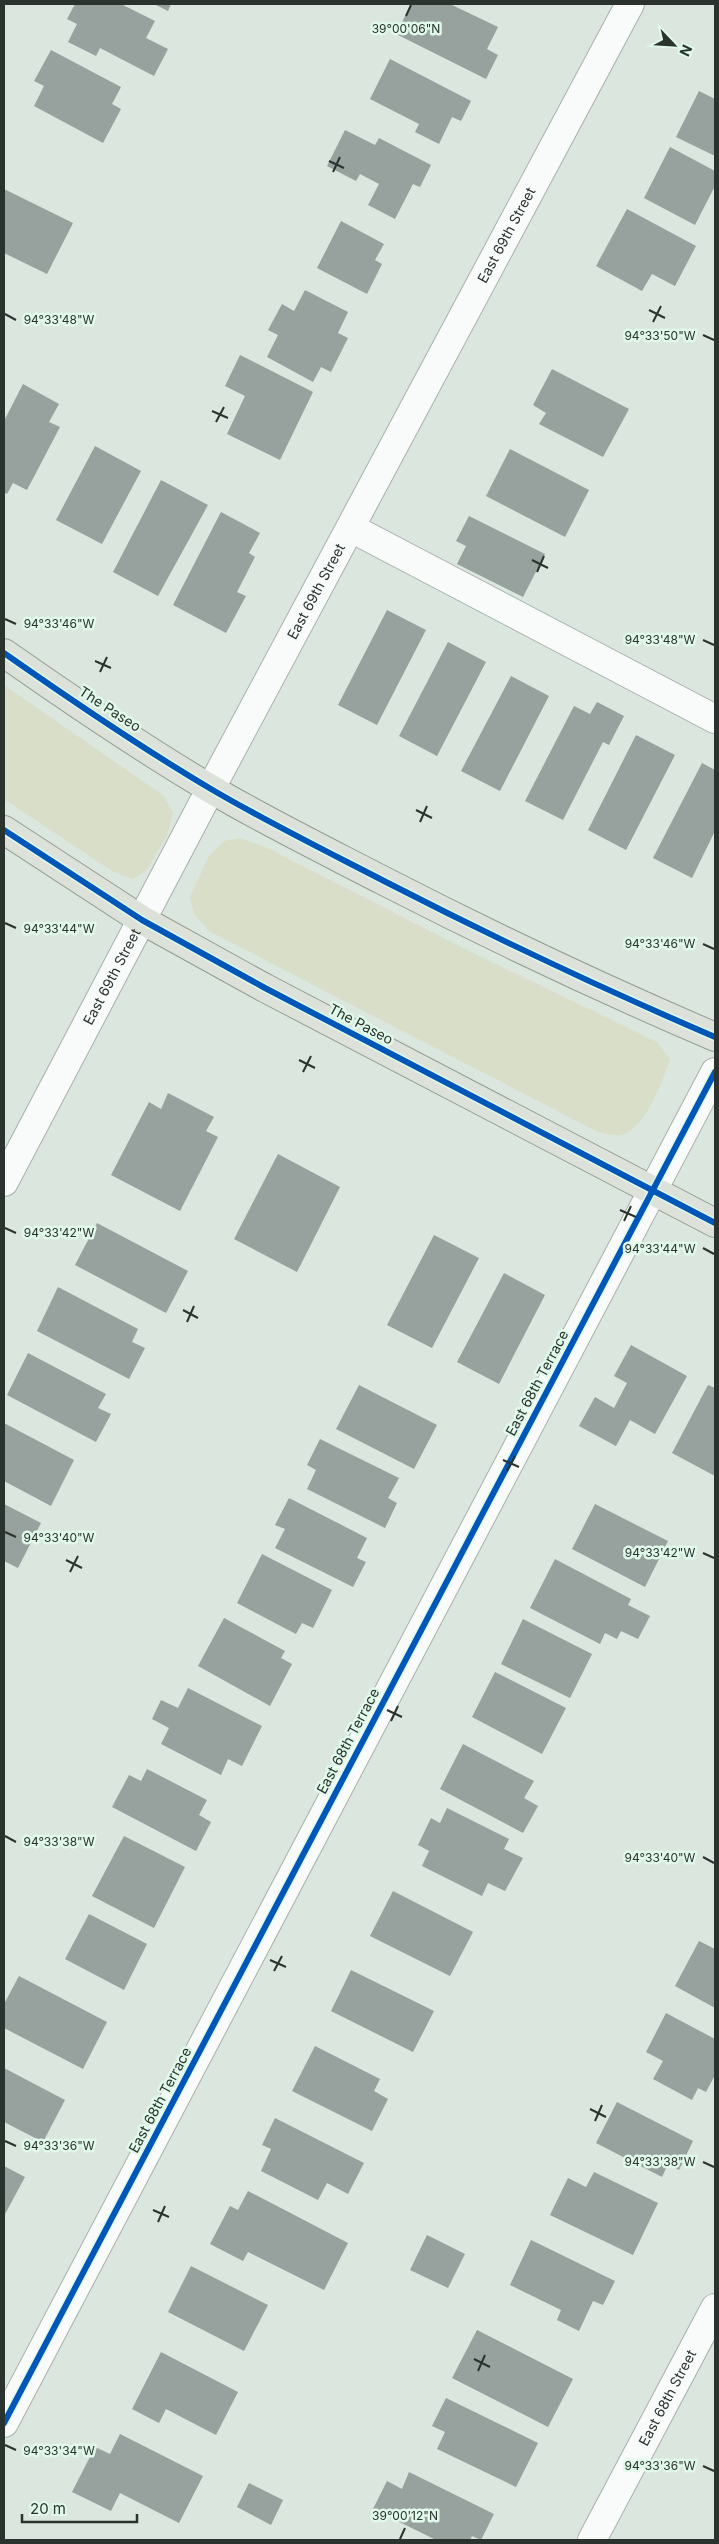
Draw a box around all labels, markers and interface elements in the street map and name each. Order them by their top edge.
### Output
north arrow [649,20,699,70]
text: 39°00'06"N [372,21,440,36]
text: N [676,42,696,59]
street label: East 69th Street [474,184,539,286]
text: 94°33'48"W [24,312,95,327]
text: 94°33'50"W [624,328,696,343]
street label: East 69th Street [283,540,348,642]
text: 94°33'46"W [24,616,95,631]
text: 94°33'48"W [625,632,696,647]
street label: The Paseo [76,682,144,735]
text: 94°33'44"W [23,921,95,936]
street label: East 69th Street [79,925,144,1027]
text: 94°33'46"W [625,936,696,951]
street label: The Paseo [326,1000,396,1048]
text: 94°33'42"W [24,1225,94,1240]
text: 94°33'44"W [624,1241,696,1256]
street label: East 68th Terrace [502,1327,572,1439]
text: 94°33'40"W [24,1530,95,1545]
text: 94°33'42"W [625,1545,695,1560]
street label: East 68th Terrace [313,1685,383,1797]
text: 94°33'38"W [23,1834,95,1849]
text: 94°33'40"W [625,1850,696,1865]
street label: East 68th Terrace [125,2044,195,2156]
text: 94°33'36"W [23,2138,95,2153]
text: 94°33'38"W [624,2154,696,2169]
street label: East 68th Street [635,2346,699,2448]
text: 94°33'34"W [23,2443,95,2458]
text: 94°33'36"W [624,2458,696,2473]
scale bar [22,2492,138,2524]
text: 20 m [30,2499,66,2518]
text: 39°00'12"N [372,2508,438,2523]

